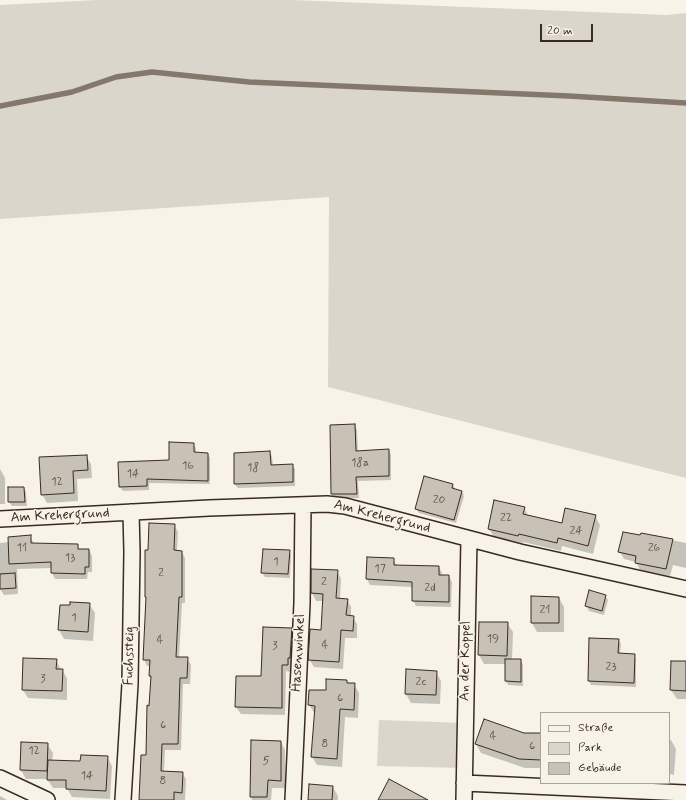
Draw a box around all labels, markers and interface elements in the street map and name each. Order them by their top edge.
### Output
scale bar [542,16,595,42]
text: 20 m [547,23,573,39]
house number: 18a [351,456,369,470]
house number: 16 [182,459,194,473]
house number: 18 [247,461,259,475]
house number: 14 [127,467,139,481]
house number: 12 [51,475,63,489]
house number: 20 [433,493,445,507]
street label: Am Krehergrund [332,497,432,537]
street label: Am Krehergrund [10,505,110,527]
house number: 22 [500,511,512,525]
house number: 24 [569,524,583,538]
house number: 11 [17,541,27,555]
house number: 26 [648,541,660,555]
house number: 13 [65,551,75,565]
house number: 1 [273,555,279,569]
house number: 17 [374,562,386,576]
house number: 2 [158,566,164,580]
house number: 2 [321,575,327,589]
house number: 2d [424,581,436,595]
house number: 21 [539,603,551,617]
house number: 1 [71,611,77,625]
street label: Hasenwinkel [289,614,309,692]
street label: An der Koppel [457,621,475,701]
street label: Fuchssteig [121,626,139,686]
house number: 19 [487,632,499,646]
house number: 4 [157,633,163,647]
house number: 4 [322,638,328,652]
house number: 3 [272,639,278,653]
house number: 23 [606,660,616,674]
house number: 3 [40,672,46,686]
house number: 2c [416,675,426,689]
house number: 6 [337,691,343,705]
legend [540,712,670,784]
house number: 6 [160,718,166,732]
text: Straße [578,720,613,736]
house number: 4 [490,729,496,743]
house number: 8 [322,737,328,751]
house number: 6 [529,739,535,753]
text: Park [578,740,602,756]
house number: 12 [28,744,40,758]
house number: 5 [262,754,270,768]
text: Gebäude [578,760,621,776]
house number: 14 [81,769,93,783]
house number: 8 [160,774,166,788]

